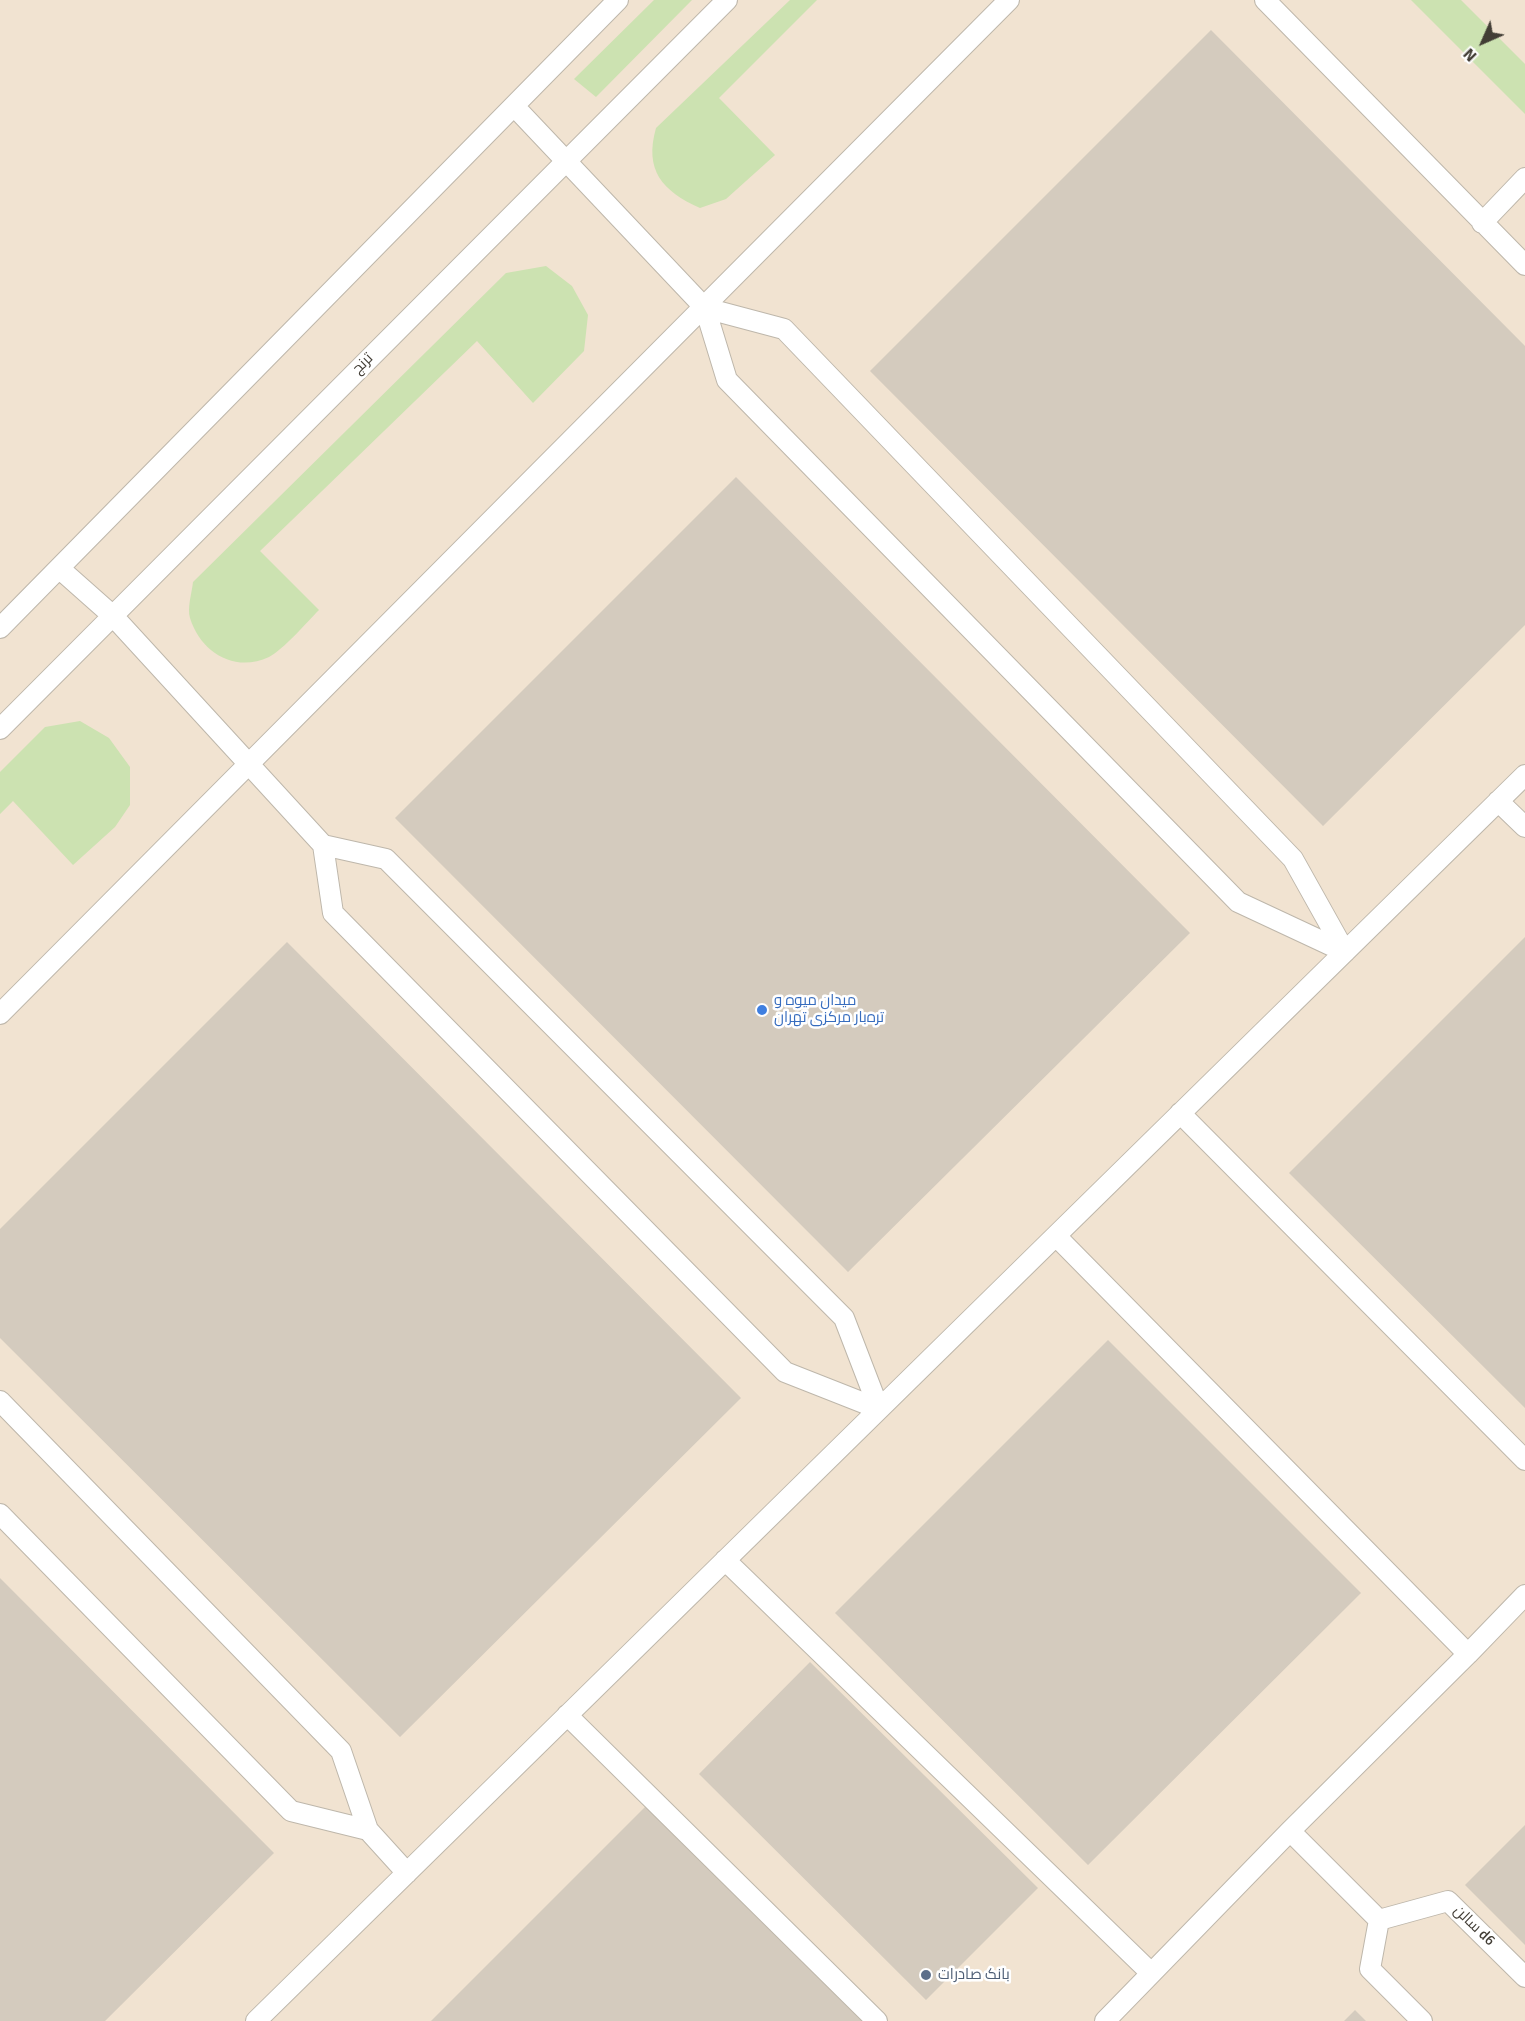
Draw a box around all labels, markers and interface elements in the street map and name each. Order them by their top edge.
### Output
north arrow [1453,12,1513,72]
text: N [1459,44,1481,66]
street label: ترنج [349,350,377,378]
place label: میدان میوه و تره‌بار مرکزی تهران [774,992,884,1027]
marker: میدان میوه و تره‌بار مرکزی تهران [755,1003,769,1017]
street label: سالن d6 [1449,1902,1499,1950]
place label: بانک صادرات [938,1966,1010,1984]
marker: بانک صادرات [919,1968,933,1982]

